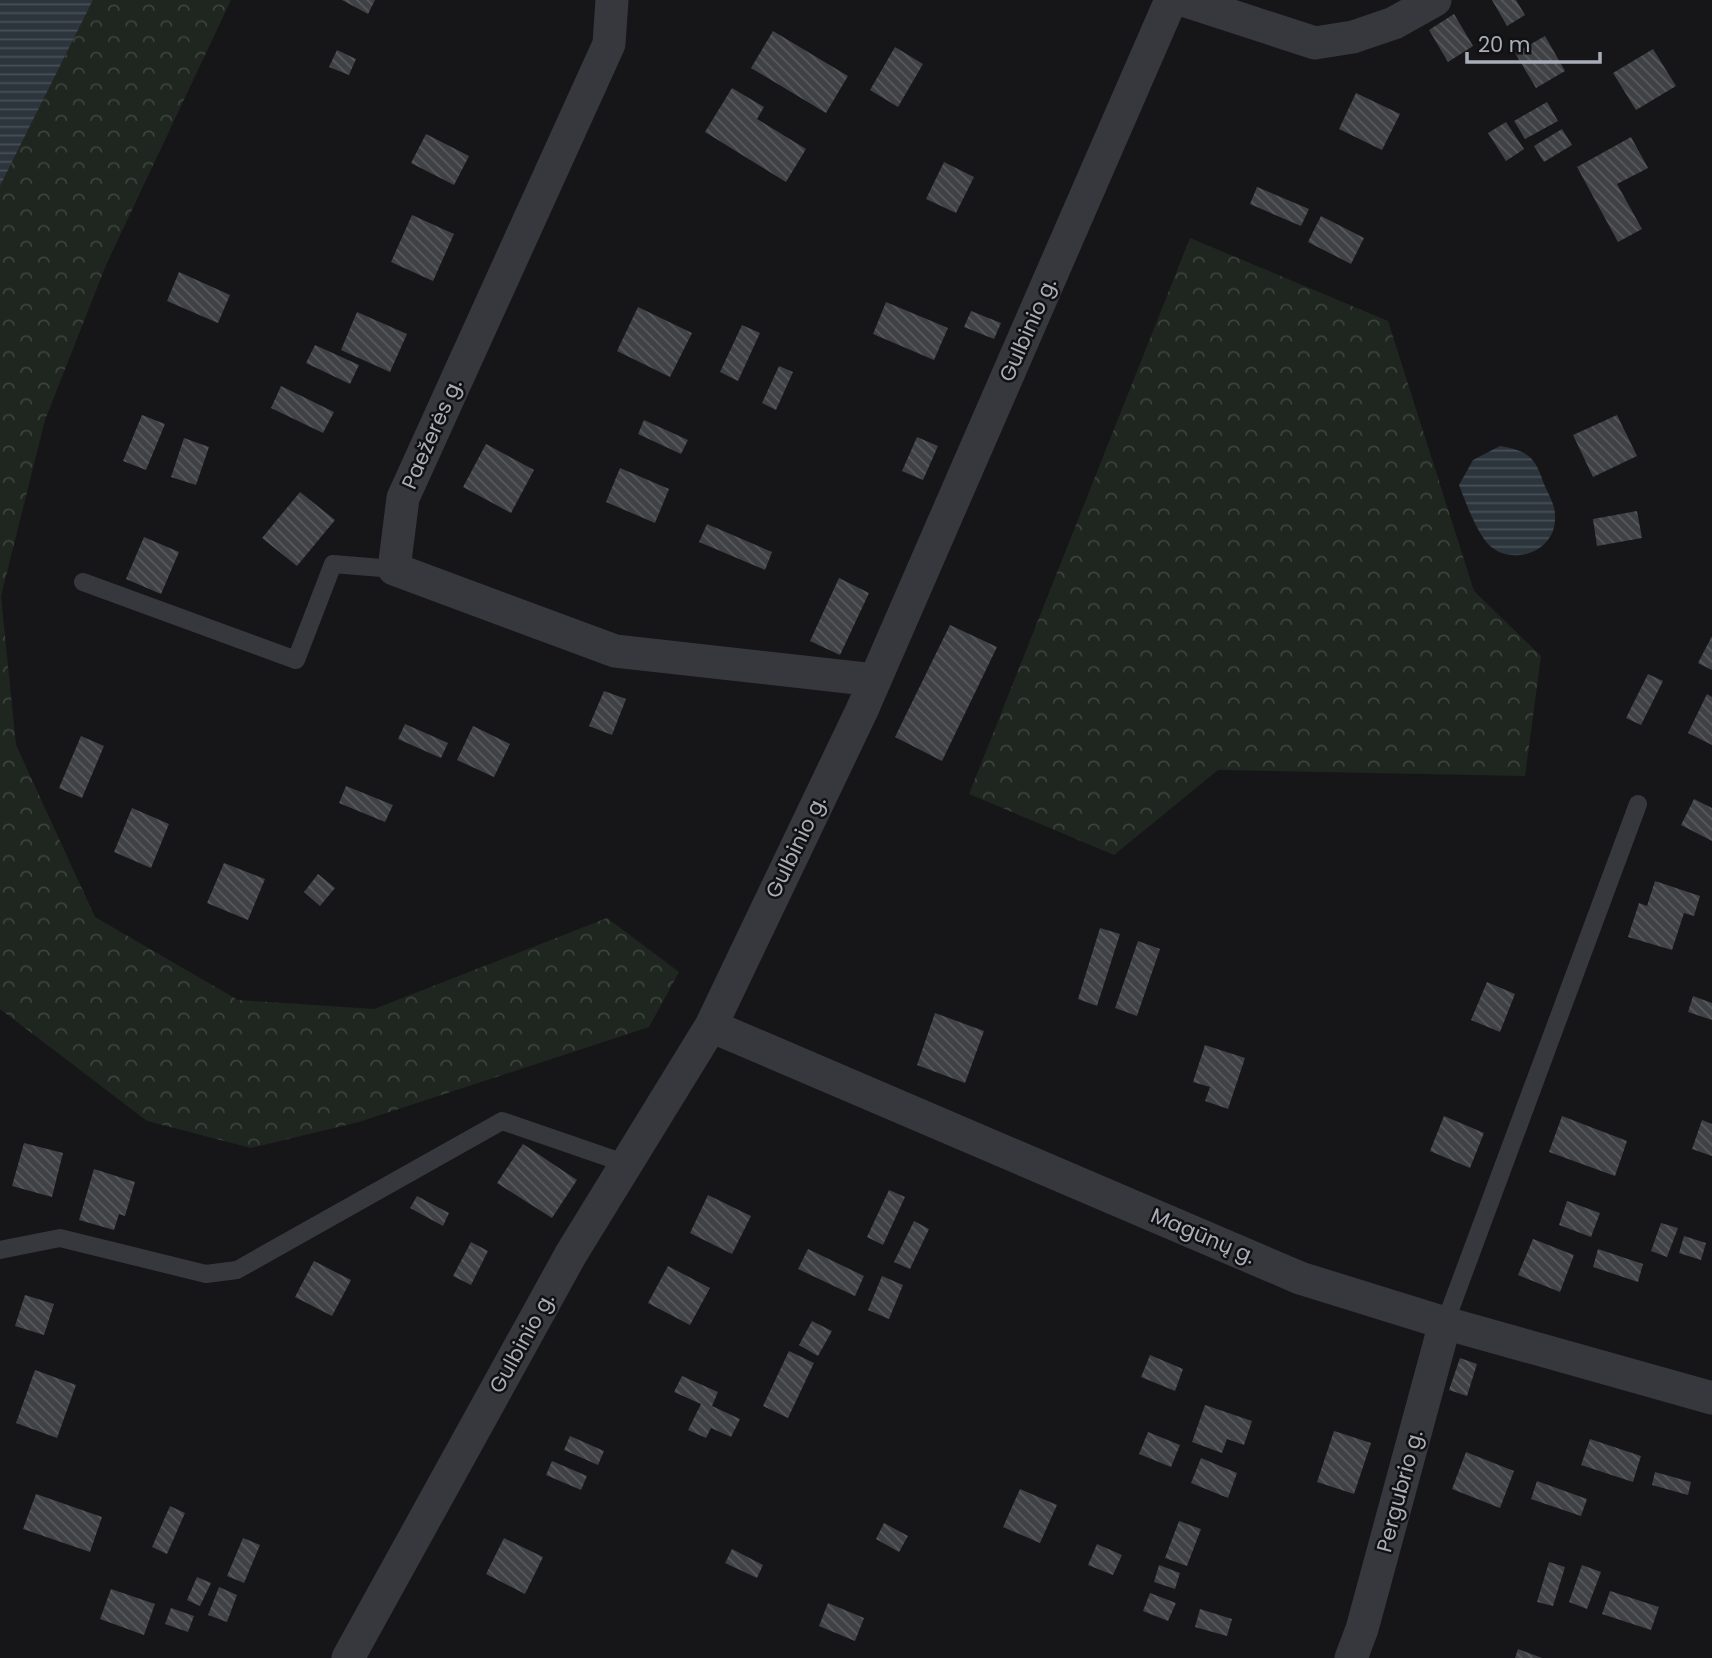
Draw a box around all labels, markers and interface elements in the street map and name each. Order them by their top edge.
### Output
scale bar [1467,21,1600,65]
text: 20 m [1478,30,1531,59]
street label: Gulbinio g. [992,273,1063,386]
street label: Paežerės g. [394,374,469,494]
street label: Gulbinio g. [758,791,833,903]
street label: Magūnų g. [1146,1201,1260,1271]
street label: Gulbinio g. [482,1287,561,1398]
street label: Pergubrio g. [1369,1427,1430,1555]

